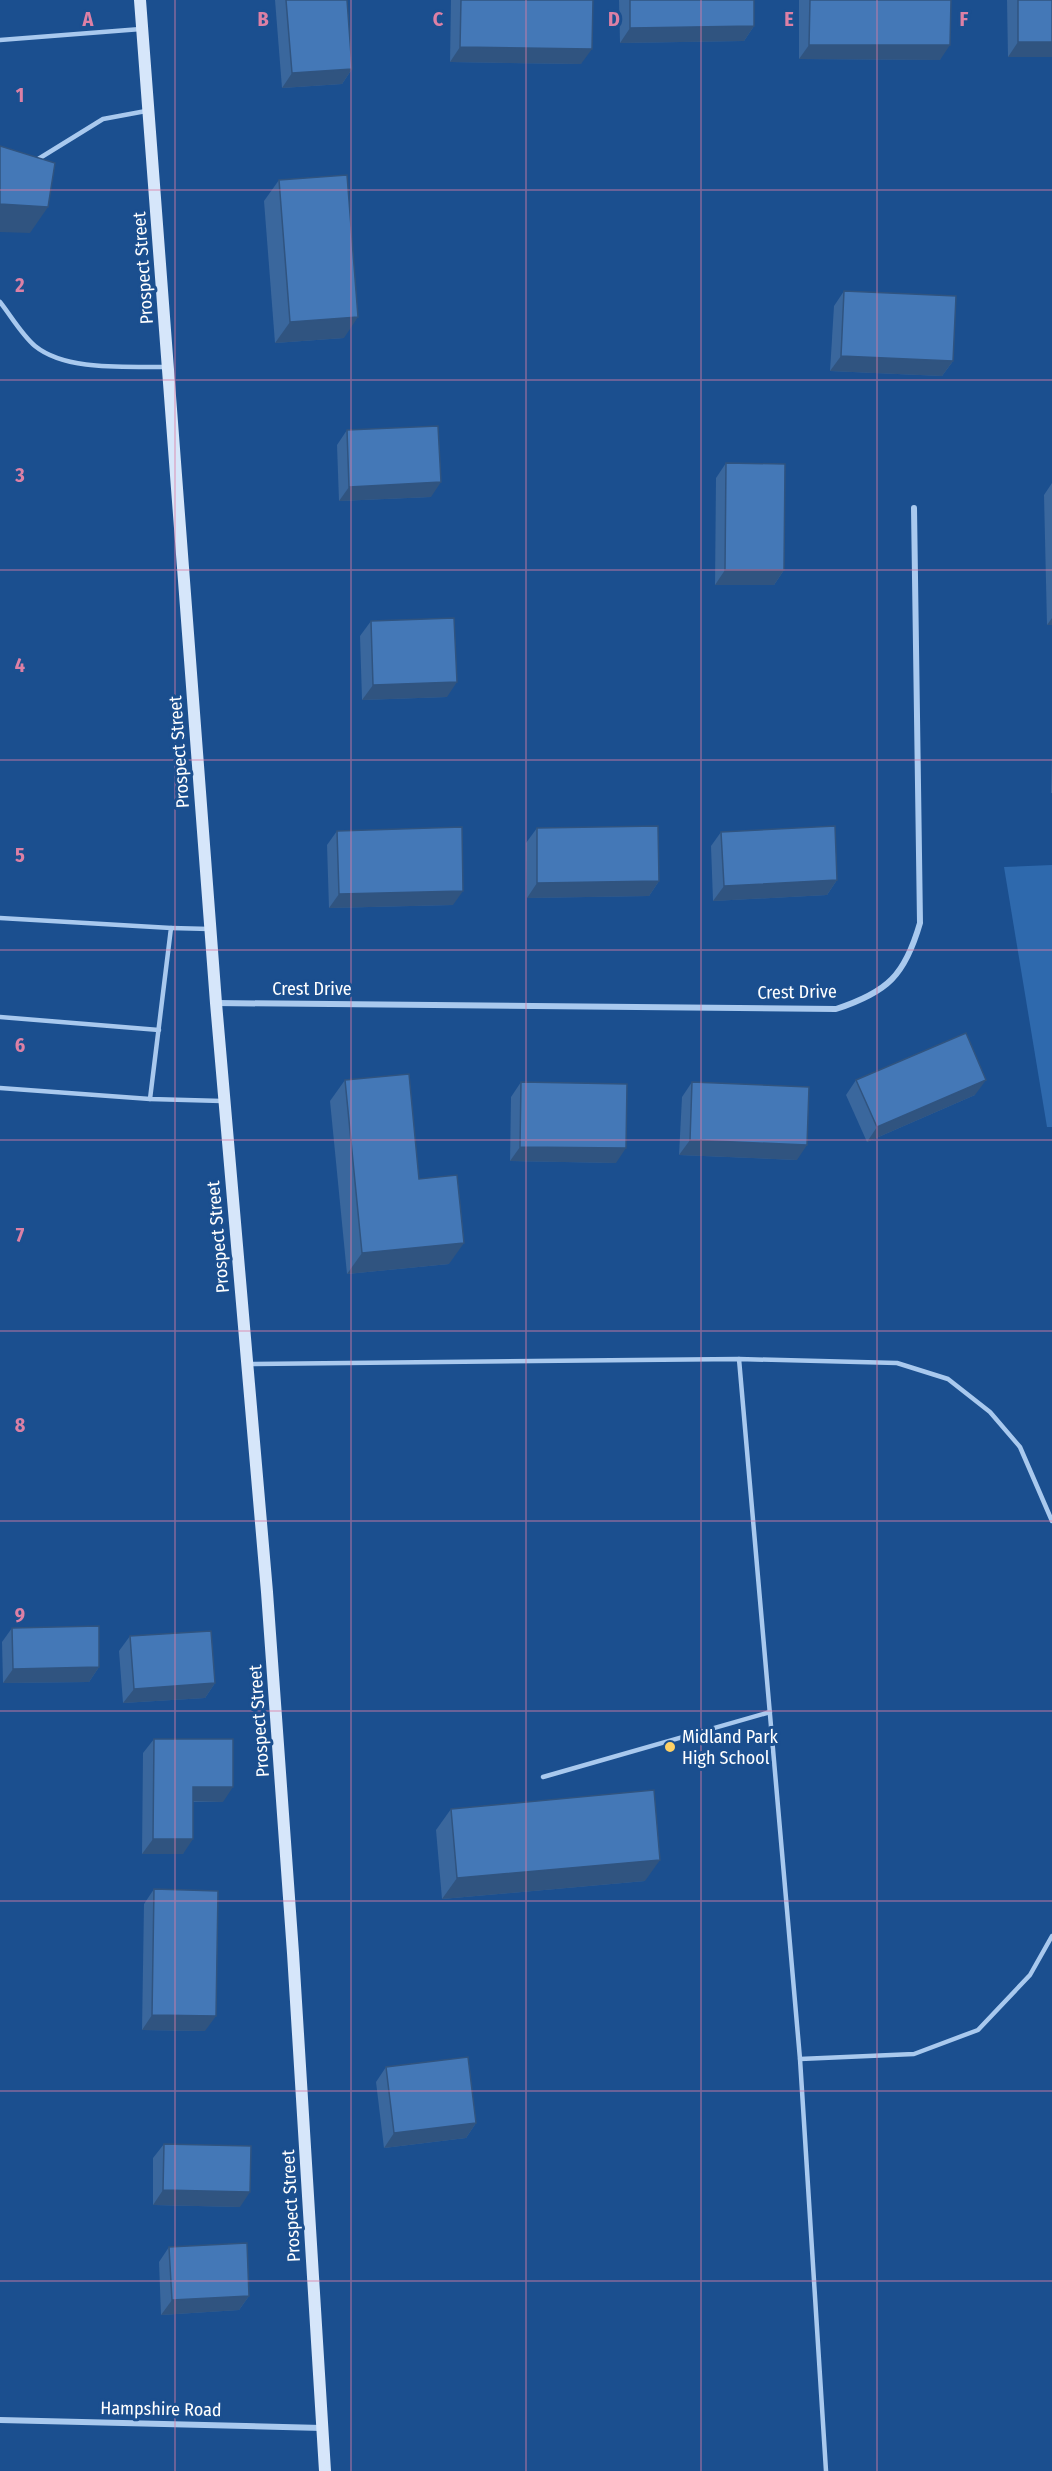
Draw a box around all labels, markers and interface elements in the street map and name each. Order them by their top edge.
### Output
text: A [82,7,95,31]
text: B [257,7,269,31]
text: C [433,7,444,31]
text: D [608,7,620,31]
text: E [784,7,794,31]
text: F [960,7,969,31]
text: 1 [16,83,24,107]
street label: Prospect Street [128,211,158,325]
text: 2 [14,273,25,297]
text: 3 [14,463,25,487]
text: 4 [15,653,25,677]
street label: Prospect Street [164,695,194,809]
text: 5 [15,843,25,867]
street label: Crest Drive [272,978,352,1000]
street label: Crest Drive [757,980,837,1004]
text: 6 [15,1033,25,1057]
street label: Prospect Street [202,1180,234,1294]
text: 7 [16,1223,25,1247]
text: 8 [15,1413,26,1437]
text: 9 [15,1603,25,1627]
street label: Prospect Street [244,1664,274,1778]
place label: Midland Park High School [682,1726,778,1769]
marker: Midland Park High School [663,1740,677,1754]
street label: Prospect Street [277,2149,305,2263]
street label: Hampshire Road [100,2397,222,2421]

